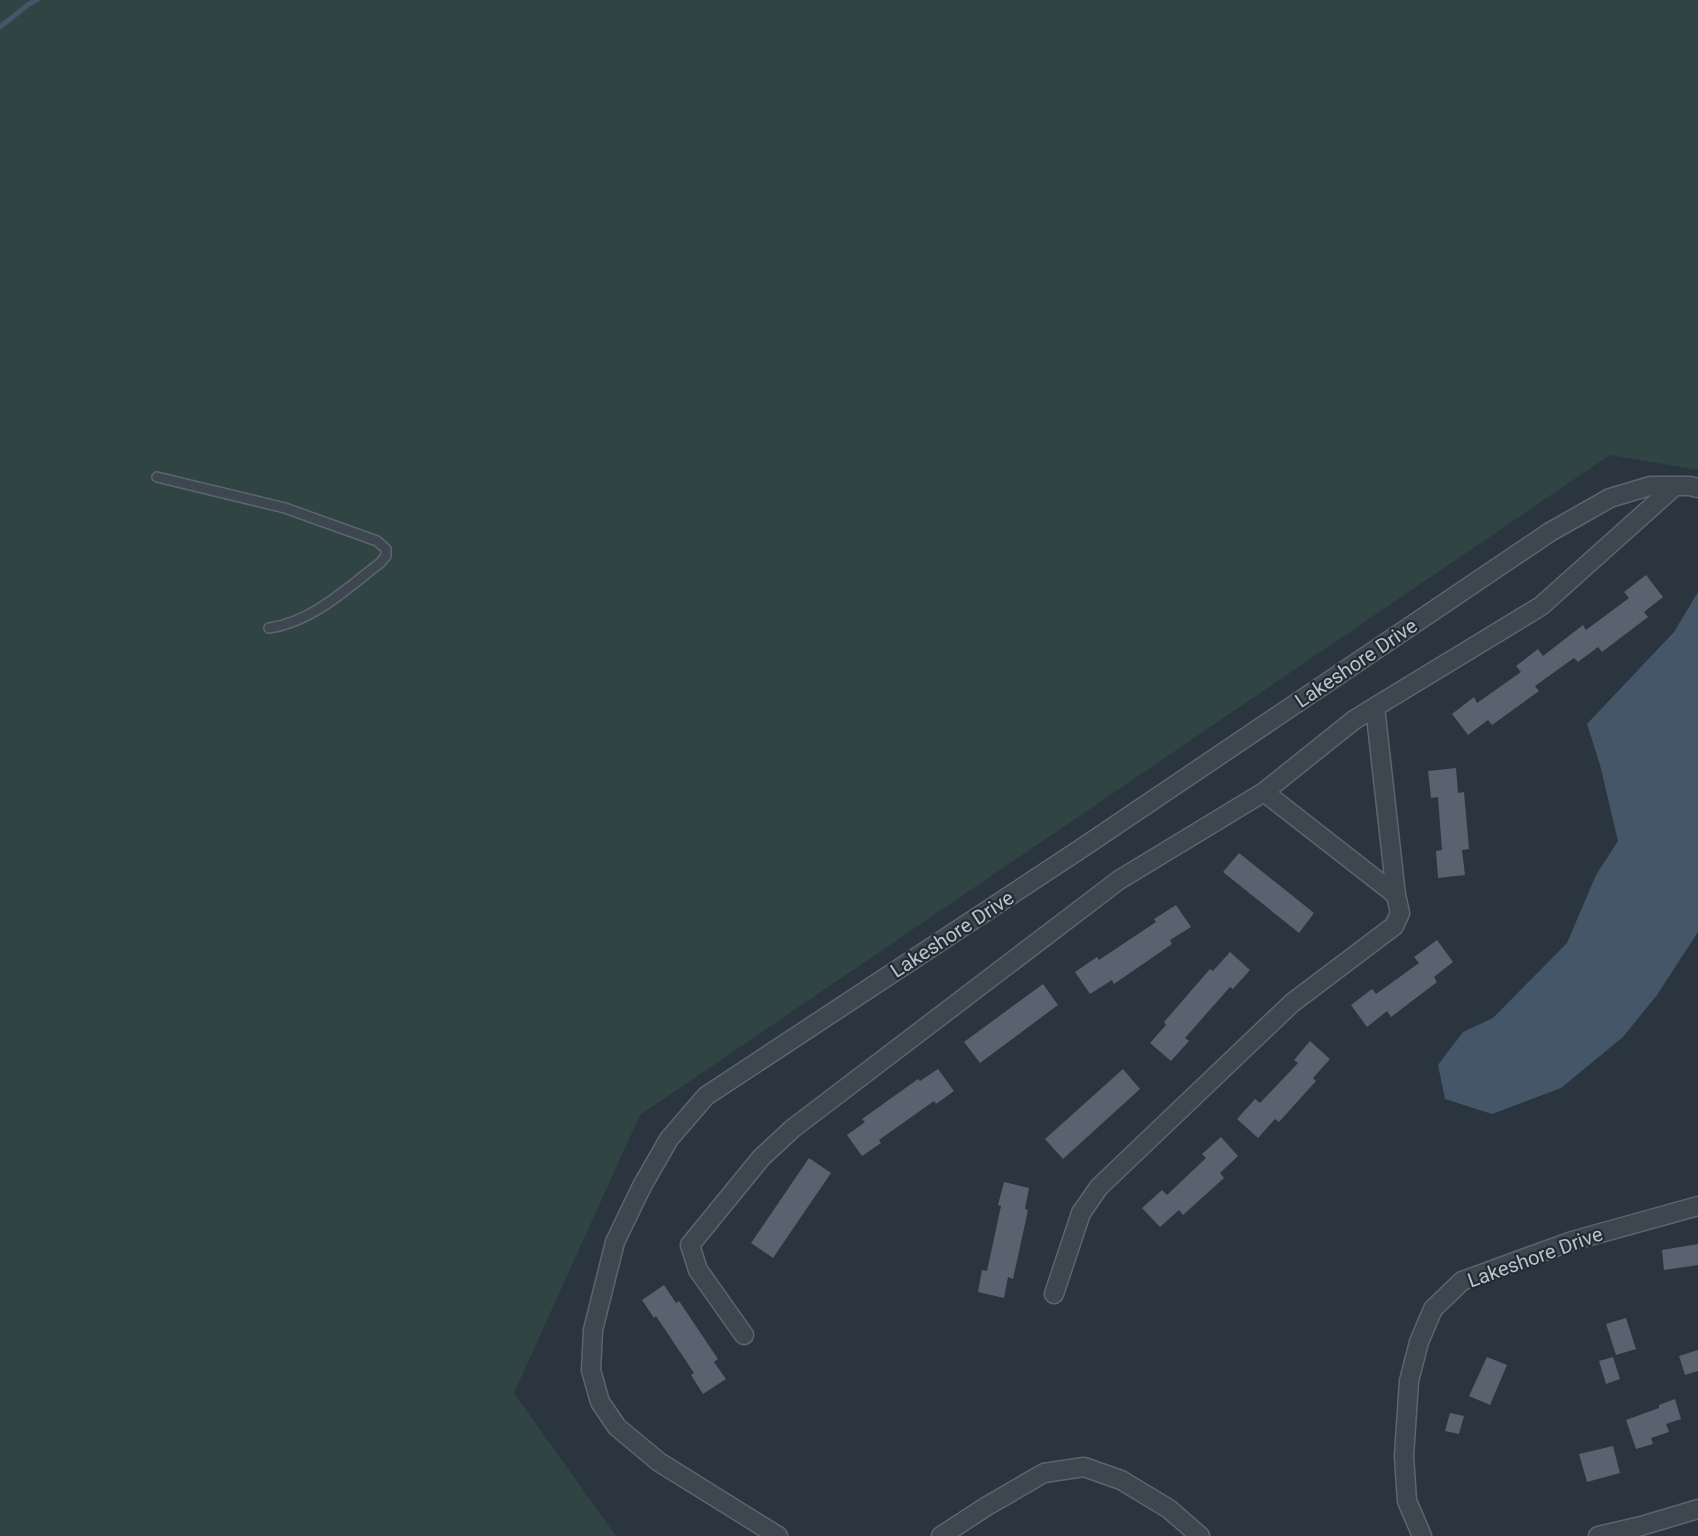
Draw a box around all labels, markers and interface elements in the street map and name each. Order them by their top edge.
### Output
street label: Lakeshore Drive [1290,613,1422,713]
street label: Lakeshore Drive [886,885,1018,983]
street label: Lakeshore Drive [1464,1221,1606,1293]

